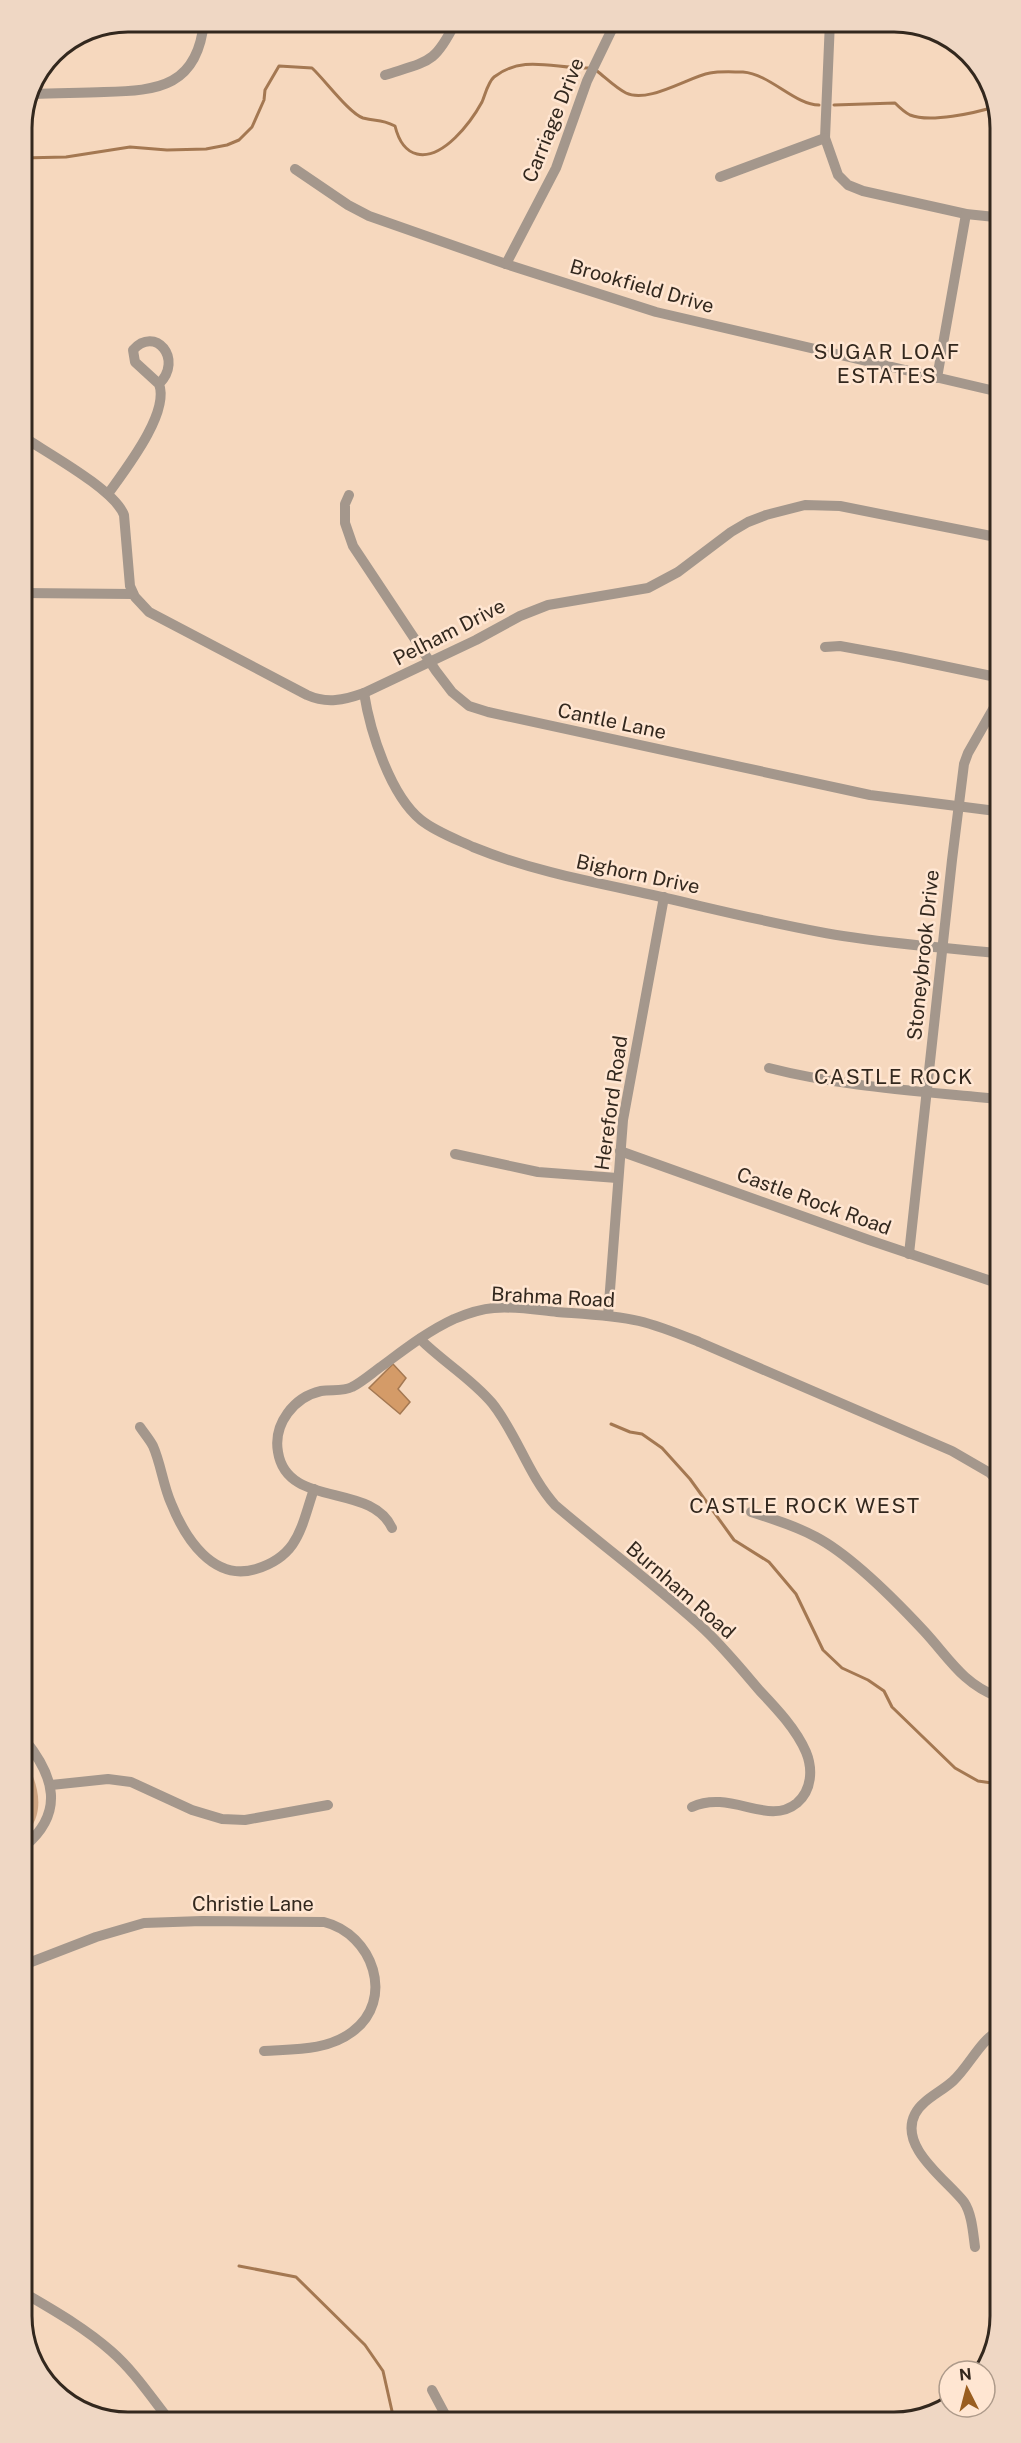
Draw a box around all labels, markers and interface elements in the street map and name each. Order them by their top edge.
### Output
street label: Carriage Drive [517,54,589,186]
street label: Brookfield Drive [567,254,717,318]
district label: SUGAR LOAF ESTATES [813,339,961,388]
street label: Pelham Drive [389,594,509,670]
street label: Cantle Lane [556,698,668,744]
street label: Bighorn Drive [574,849,702,899]
street label: Stoneybrook Drive [902,869,944,1041]
street label: Hereford Road [590,1034,632,1172]
district label: CASTLE ROCK [814,1064,974,1089]
street label: Castle Rock Road [734,1162,894,1240]
street label: Brahma Road [490,1282,616,1312]
district label: CASTLE ROCK WEST [689,1493,921,1518]
street label: Burnham Road [622,1536,740,1644]
street label: Christie Lane [192,1892,314,1916]
north arrow [937,2359,997,2419]
text: N [958,2364,973,2385]

